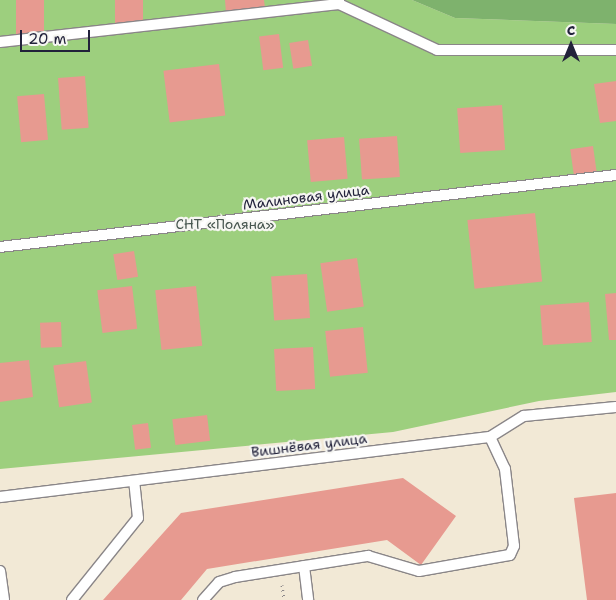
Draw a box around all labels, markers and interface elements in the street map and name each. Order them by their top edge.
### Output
scale bar [22,20,92,52]
north arrow [546,20,596,70]
text: С [567,21,575,39]
text: 20 m [28,29,67,49]
street label: Малиновая улица [242,181,370,213]
park label: СНТ «Поляна» [176,216,274,232]
street label: Вишнёвая улица [250,430,368,460]

